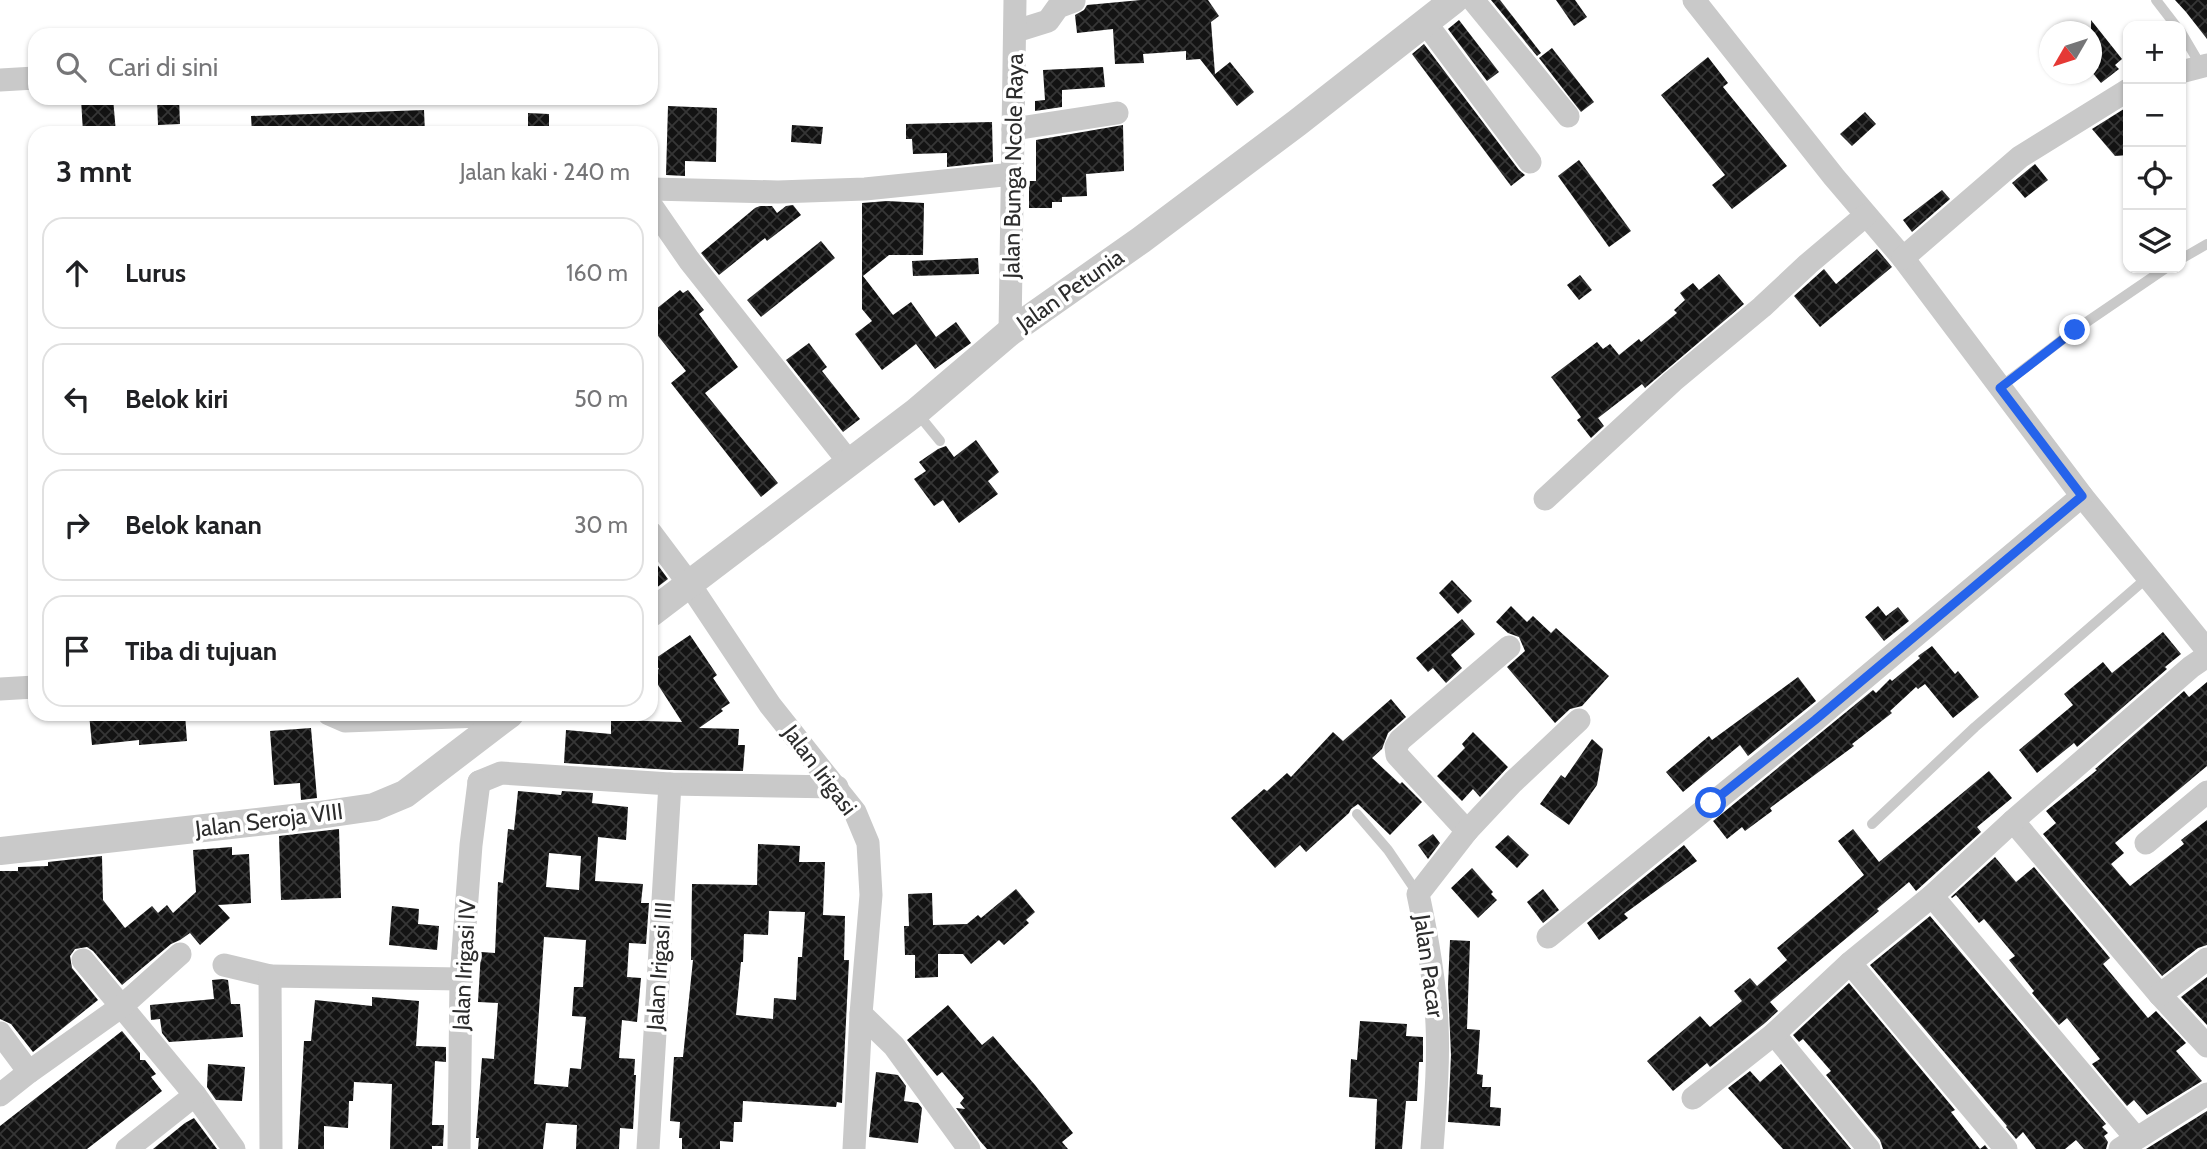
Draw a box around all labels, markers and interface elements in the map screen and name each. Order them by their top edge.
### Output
north arrow [2039,21,2102,84]
map controls [2123,21,2186,273]
button: + [2123,21,2186,84]
search box [28,28,658,105]
icon: search [52,48,90,86]
text: Cari di sini [108,51,218,83]
street label: Jalan Bunga Ncole Raya [997,53,1029,280]
button: − [2123,84,2186,147]
button: locate [2123,147,2186,210]
text: 3 mnt [56,153,132,190]
text: Jalan kaki · 240 m [460,158,630,186]
button: layers [2123,210,2186,273]
street label: Jalan Petunia [1010,243,1129,338]
icon: ahead [58,254,96,292]
text: Lurus [125,257,186,289]
text: 160 m [566,259,628,287]
route end [2059,314,2090,345]
icon: left [58,380,96,418]
text: Belok kiri [125,383,228,415]
text: 50 m [574,385,628,413]
icon: right [58,506,96,544]
text: Belok kanan [125,509,262,541]
text: 30 m [574,511,628,539]
icon: arrive [58,632,96,670]
text: Tiba di tujuan [125,635,277,667]
street label: Jalan Irigasi [776,718,863,821]
route start [1695,787,1726,818]
street label: Jalan Seroja VIII [192,797,345,843]
street label: Jalan Irigasi IV [447,899,481,1032]
street label: Jalan Irigasi III [640,901,677,1032]
street label: Jalan Pacar [1408,912,1450,1020]

